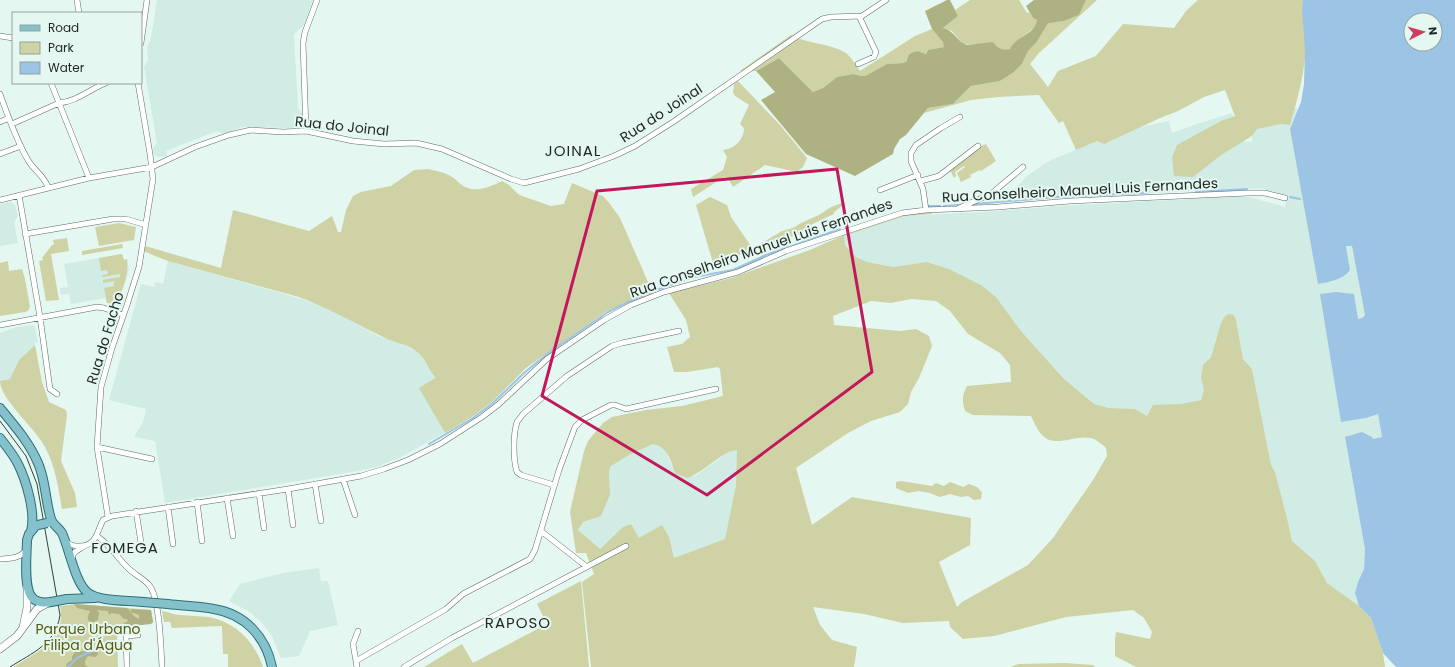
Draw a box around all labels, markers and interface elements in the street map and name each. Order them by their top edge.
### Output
legend [12,12,142,84]
north arrow [1403,12,1443,52]
text: Road [48,19,79,36]
text: N [1425,26,1441,36]
text: Park [48,39,75,56]
text: Water [48,59,85,76]
street label: Rua do Joinal [616,79,706,147]
street label: Rua do Joinal [294,111,390,141]
district label: JOINAL [545,140,601,161]
street label: Rua Conselheiro Manuel Luis Fernandes [941,173,1219,207]
street label: Rua Conselheiro Manuel Luis Fernandes [627,194,895,302]
street label: Rua do Facho [81,289,129,387]
district label: FOMEGA [91,537,159,558]
district label: RAPOSO [485,612,551,633]
park label: Parque Urbano Filipa d'Água [35,619,141,655]

